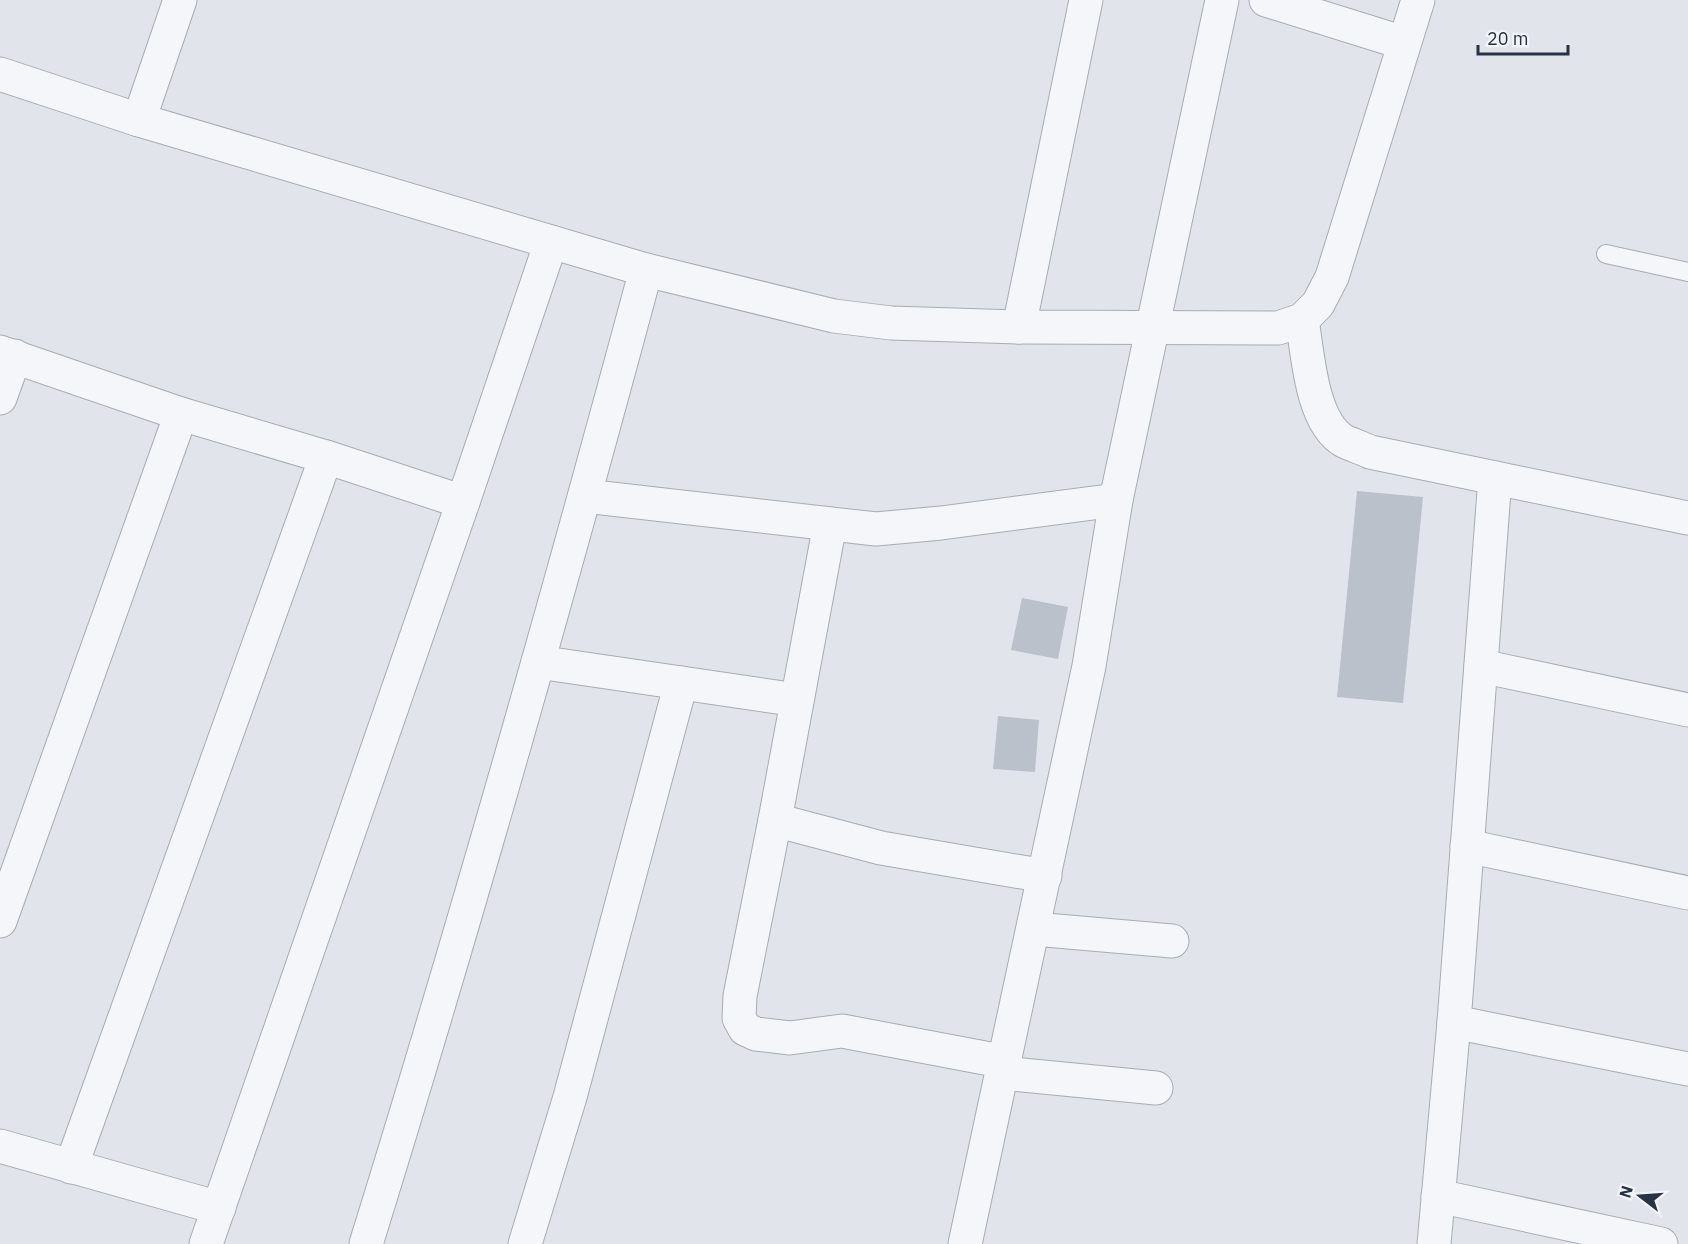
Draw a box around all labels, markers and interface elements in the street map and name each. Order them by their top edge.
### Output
scale bar [1478,18,1568,56]
text: 20 m [1487,27,1529,50]
north arrow [1610,1166,1670,1226]
text: N [1614,1183,1637,1200]

